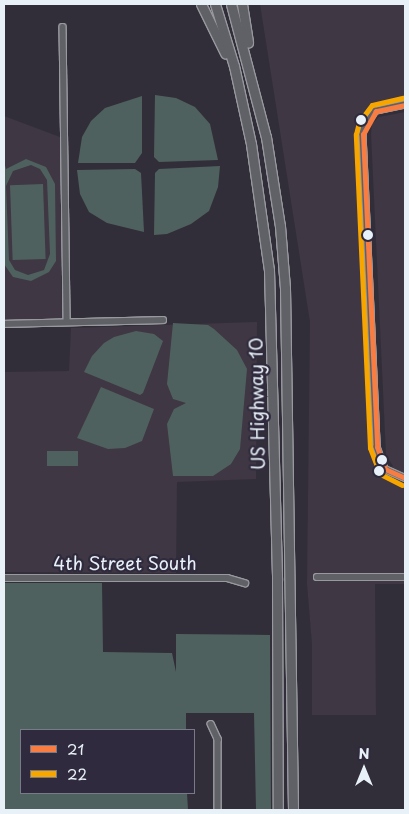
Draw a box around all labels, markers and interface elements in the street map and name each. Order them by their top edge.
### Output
unlabelled marker [356,115,366,125]
unlabelled marker [363,230,373,240]
street label: US Highway 10 [245,337,269,471]
unlabelled marker [377,455,387,465]
unlabelled marker [374,466,384,476]
street label: 4th Street South [53,552,197,574]
legend [20,729,195,794]
text: 21 [67,737,84,760]
text: N [358,743,370,764]
north arrow [339,744,389,794]
text: 22 [67,762,87,785]

